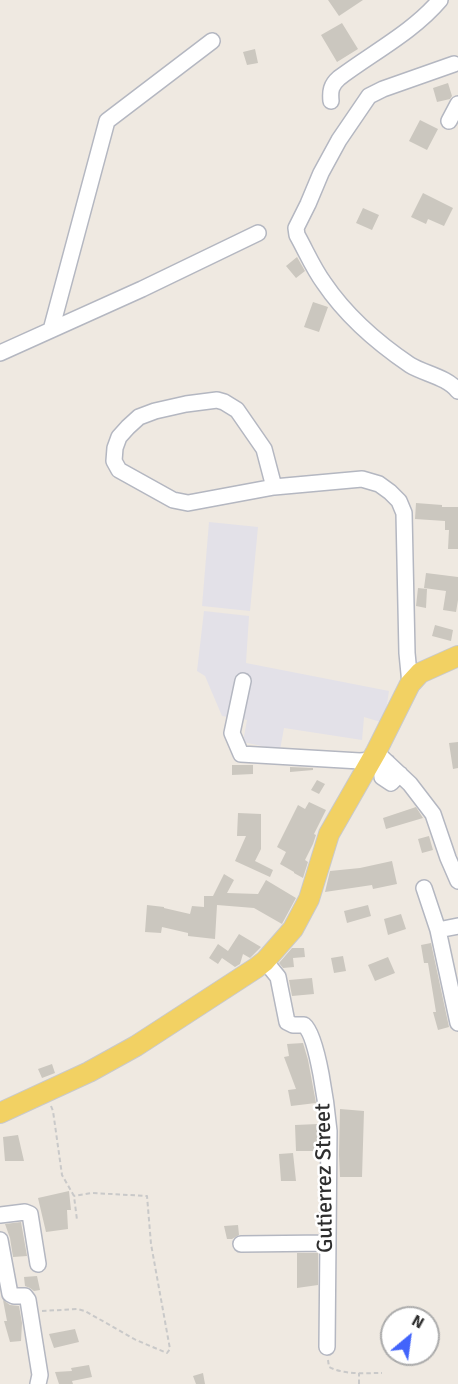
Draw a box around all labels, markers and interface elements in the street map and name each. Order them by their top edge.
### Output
street label: Gutierrez Street [310,1103,340,1253]
north arrow [380,1306,440,1366]
text: N [408,1311,427,1333]

